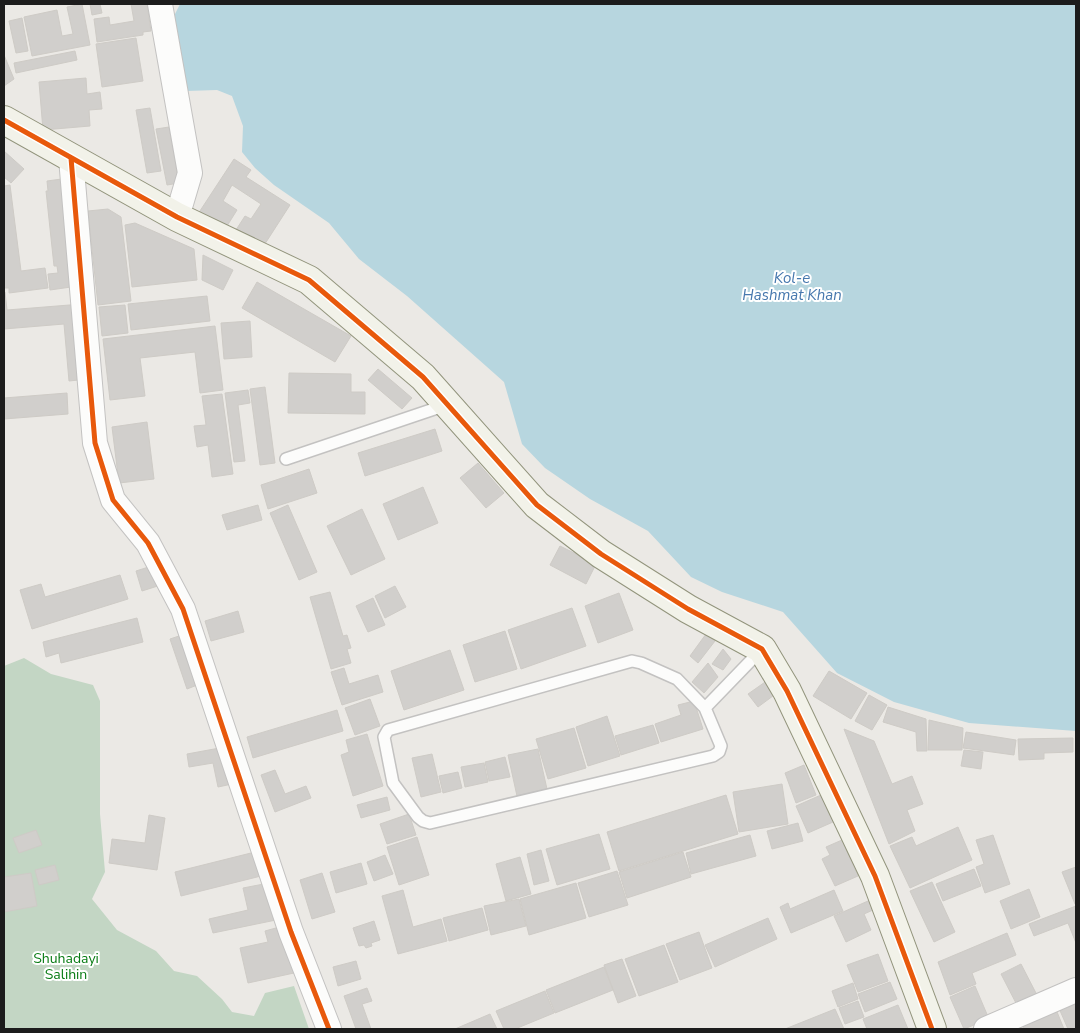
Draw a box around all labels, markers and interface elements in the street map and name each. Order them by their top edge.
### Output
water label: Kol-e Hashmat Khan [742,268,842,305]
park label: Shuhadayi Salihin [33,949,99,984]

